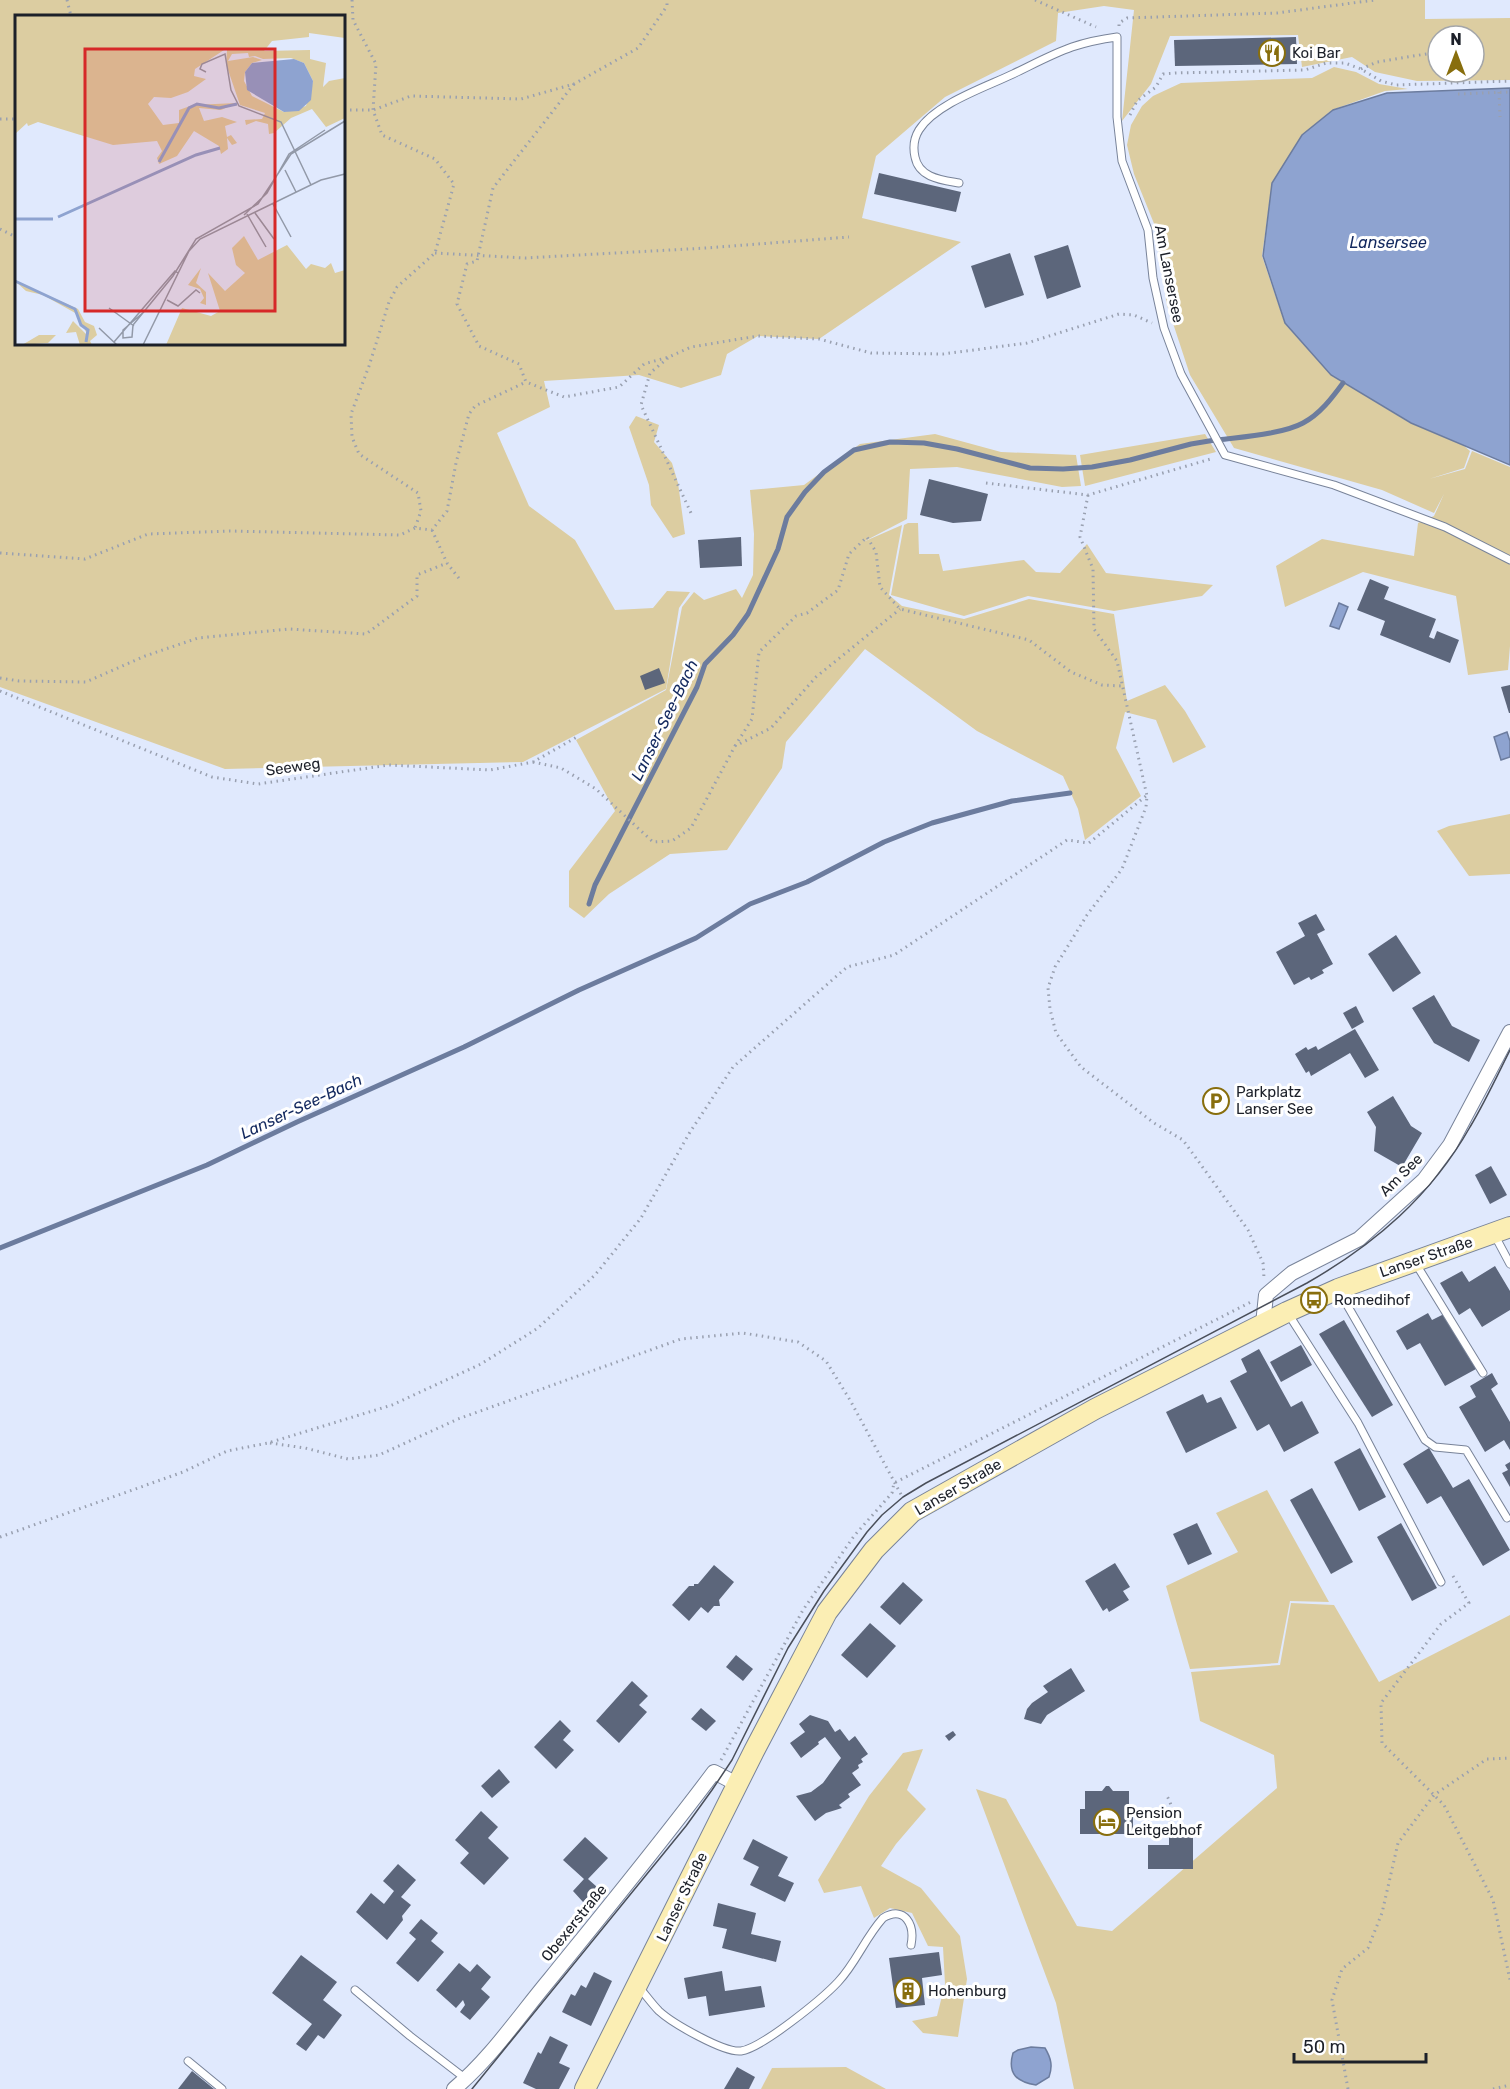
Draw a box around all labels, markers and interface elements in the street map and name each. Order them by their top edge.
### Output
inset map [15,15,345,345]
north arrow [1426,24,1486,84]
text: N [1450,30,1462,49]
restaurant icon: Koi Bar [1257,38,1287,68]
place label: Koi Bar [1292,44,1341,62]
street label: Am Lansersee [1151,224,1187,324]
water label: Lansersee [1349,233,1427,252]
water label: Lanser-See-Bach [627,657,702,784]
street label: Seeweg [264,754,322,780]
water label: Lanser-See-Bach [237,1070,365,1143]
place label: Parkplatz Lanser See [1236,1083,1313,1118]
parking icon: Parkplatz Lanser See [1201,1086,1231,1116]
street label: Am See [1376,1150,1426,1200]
street label: Lanser Straße [1377,1233,1475,1281]
bus stop icon: Romedihof [1299,1285,1329,1315]
place label: Romedihof [1334,1291,1410,1309]
street label: Lanser Straße [911,1455,1005,1519]
place label: Pension Leitgebhof [1126,1804,1202,1839]
hotel icon: Pension Leitgebhof [1092,1807,1122,1837]
street label: Lanser Straße [653,1849,711,1945]
street label: Obexerstraße [537,1881,611,1965]
building icon: Hohenburg [893,1976,923,2006]
place label: Hohenburg [928,1982,1006,2000]
scale bar [1294,2026,1426,2064]
text: 50 m [1303,2036,1346,2058]

